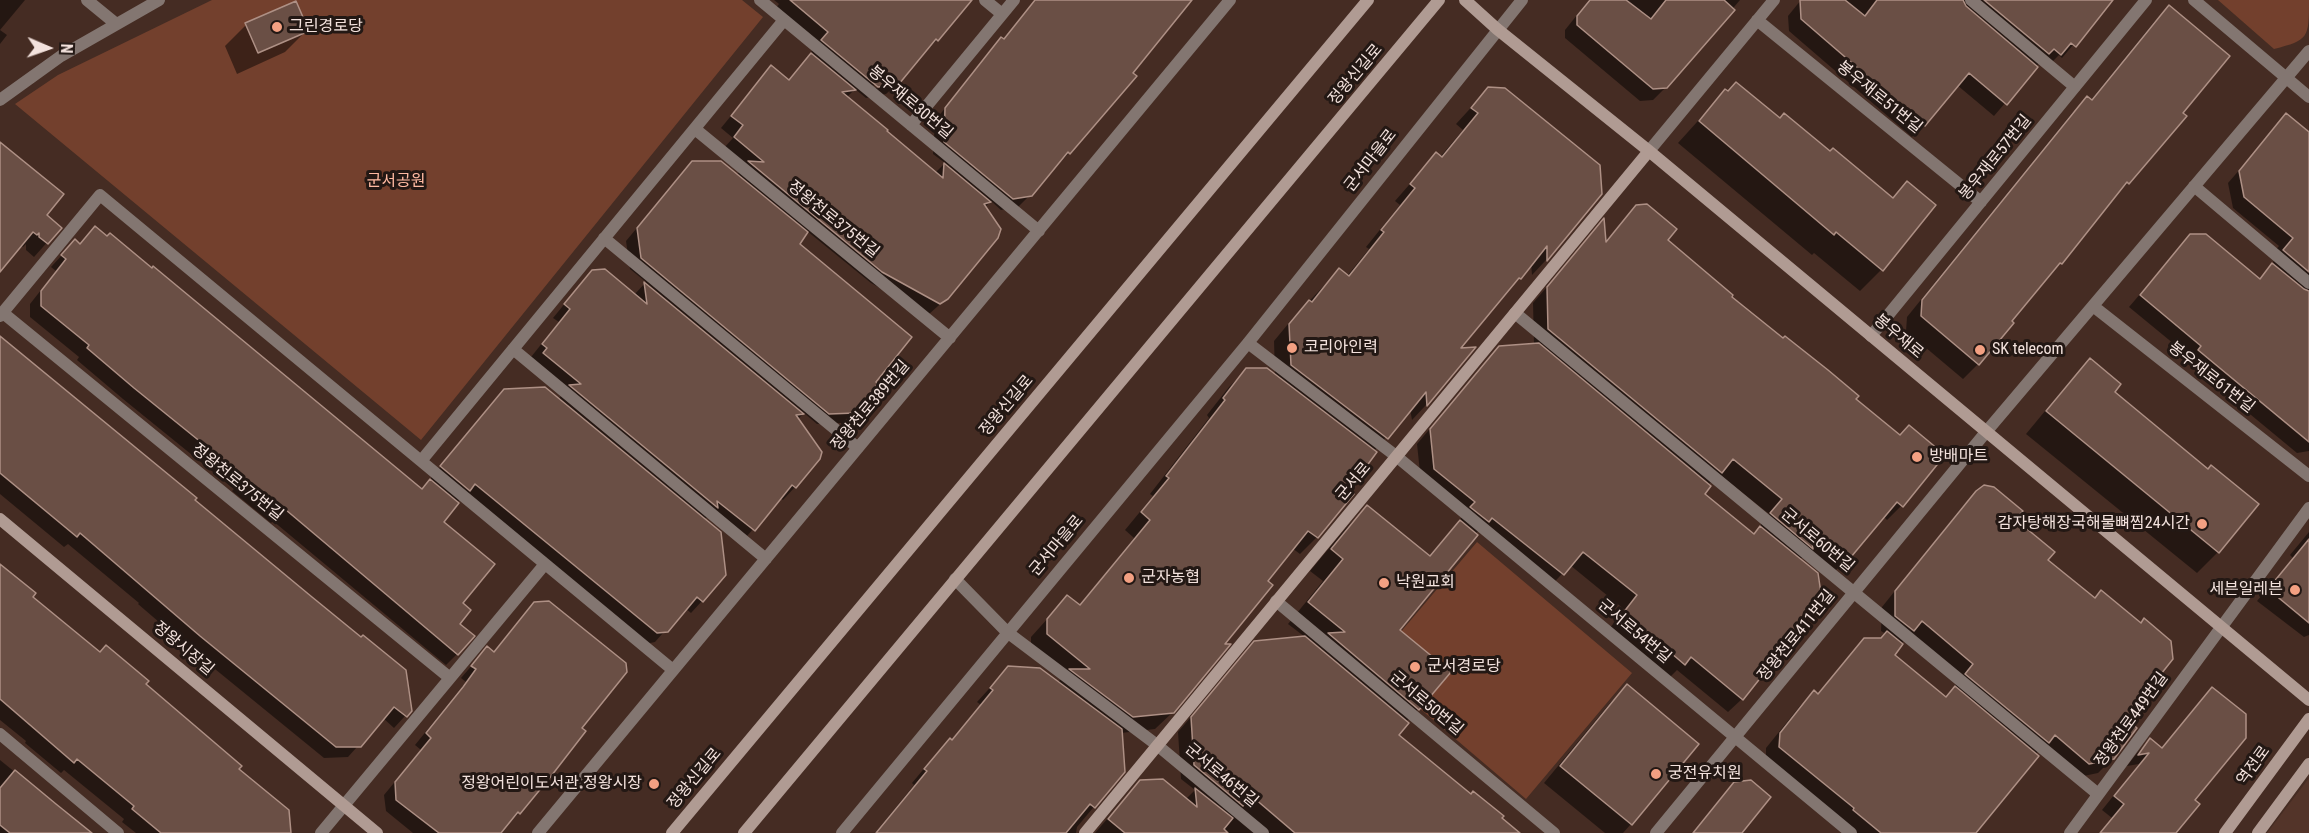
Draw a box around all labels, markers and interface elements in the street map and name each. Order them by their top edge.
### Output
place label: 그린경로당 [289,17,363,37]
north arrow [18,18,78,78]
marker: 그린경로당 [270,20,284,34]
street label: 정왕신길로 [1325,41,1387,109]
text: N [57,43,76,54]
street label: 봉우재로51번길 [1833,58,1925,138]
street label: 봉우재로30번길 [864,62,956,144]
street label: 봉우재로57번길 [1956,112,2036,204]
street label: 군서마을로 [1341,126,1401,196]
park label: 군서공원 [367,172,425,192]
street label: 정왕천로375번길 [783,177,883,263]
street label: 봉우재로 [1869,311,1927,363]
place label: 코리아인력 [1304,338,1378,358]
street label: 봉우재로61번길 [2164,338,2258,418]
place label: SK telecom [1992,340,2064,360]
marker: 코리아인력 [1285,341,1299,355]
marker: SK telecom [1973,343,1987,357]
street label: 정왕천로389번길 [828,357,914,455]
street label: 정왕신길로 [976,372,1038,440]
street label: 정왕천로375번길 [187,440,287,526]
place label: 방배마트 [1929,447,1988,467]
marker: 방배마트 [1910,450,1924,464]
street label: 군서로 [1332,459,1376,505]
street label: 군서로60번길 [1777,505,1857,577]
street label: 군서마을로 [1026,512,1088,580]
place label: 감자탕해장국해물뼈찜24시간 [1998,514,2190,534]
marker: 감자탕해장국해물뼈찜24시간 [2195,517,2209,531]
place label: 군자농협 [1141,568,1200,588]
marker: 군자농협 [1122,571,1136,585]
place label: 낙원교회 [1396,573,1455,593]
marker: 낙원교회 [1377,576,1391,590]
place label: 세븐일레븐 [2209,580,2283,600]
marker: 세븐일레븐 [2288,583,2302,597]
street label: 정왕천로411번길 [1754,586,1840,686]
street label: 군서로54번길 [1594,596,1674,668]
street label: 정왕시장길 [149,618,217,680]
place label: 군서경로당 [1427,657,1501,677]
marker: 군서경로당 [1408,660,1422,674]
street label: 군서로50번길 [1386,668,1466,740]
street label: 정왕천로449번길 [2091,669,2173,771]
street label: 군서로46번길 [1181,740,1261,812]
street label: 역전로 [2233,742,2275,790]
street label: 정왕신길로 [664,745,726,813]
place label: 궁전유치원 [1668,764,1742,784]
marker: 궁전유치원 [1649,767,1663,781]
place label: 정왕어린이도서관.정왕시장 [461,774,642,794]
marker: 정왕어린이도서관.정왕시장 [647,777,661,791]

